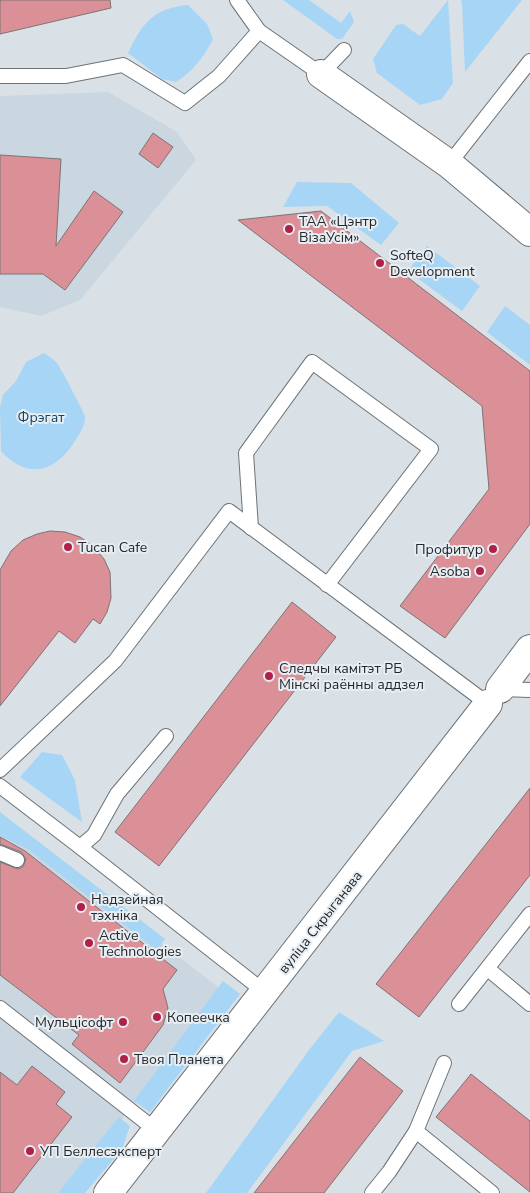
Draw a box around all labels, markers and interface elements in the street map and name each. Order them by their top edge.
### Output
place label: ТАА «Цэнтр ВізаУсім» [299,212,377,247]
marker: ТАА «Цэнтр ВізаУсім» [283,223,295,235]
place label: SofteQ Development [390,246,475,281]
marker: SofteQ Development [374,257,386,269]
park label: Фрэгат [18,408,65,427]
place label: Tucan Cafe [78,538,147,557]
place label: Профитур [415,540,483,559]
marker: Tucan Cafe [62,541,74,553]
marker: Профитур [487,543,499,555]
place label: Asoba [430,562,470,581]
marker: Asoba [474,565,486,577]
place label: Следчы камітэт РБ Мінскі раённы аддзел [279,659,424,694]
marker: Следчы камітэт РБ Мінскі раённы аддзел [263,670,275,682]
street label: вуліца Скрыганава [274,867,366,978]
place label: Надзейная тэхніка [91,890,164,925]
marker: Надзейная тэхніка [75,901,87,913]
place label: Active Technologies [99,926,182,961]
marker: Active Technologies [83,937,95,949]
place label: Копеечка [167,1008,230,1027]
marker: Копеечка [151,1011,163,1023]
place label: Мульцісофт [35,1013,114,1032]
marker: Мульцісофт [117,1016,129,1028]
place label: Твоя Планета [134,1050,224,1069]
marker: Твоя Планета [118,1053,130,1065]
place label: УП Беллесэксперт [39,1142,162,1161]
marker: УП Беллесэксперт [24,1145,36,1157]

